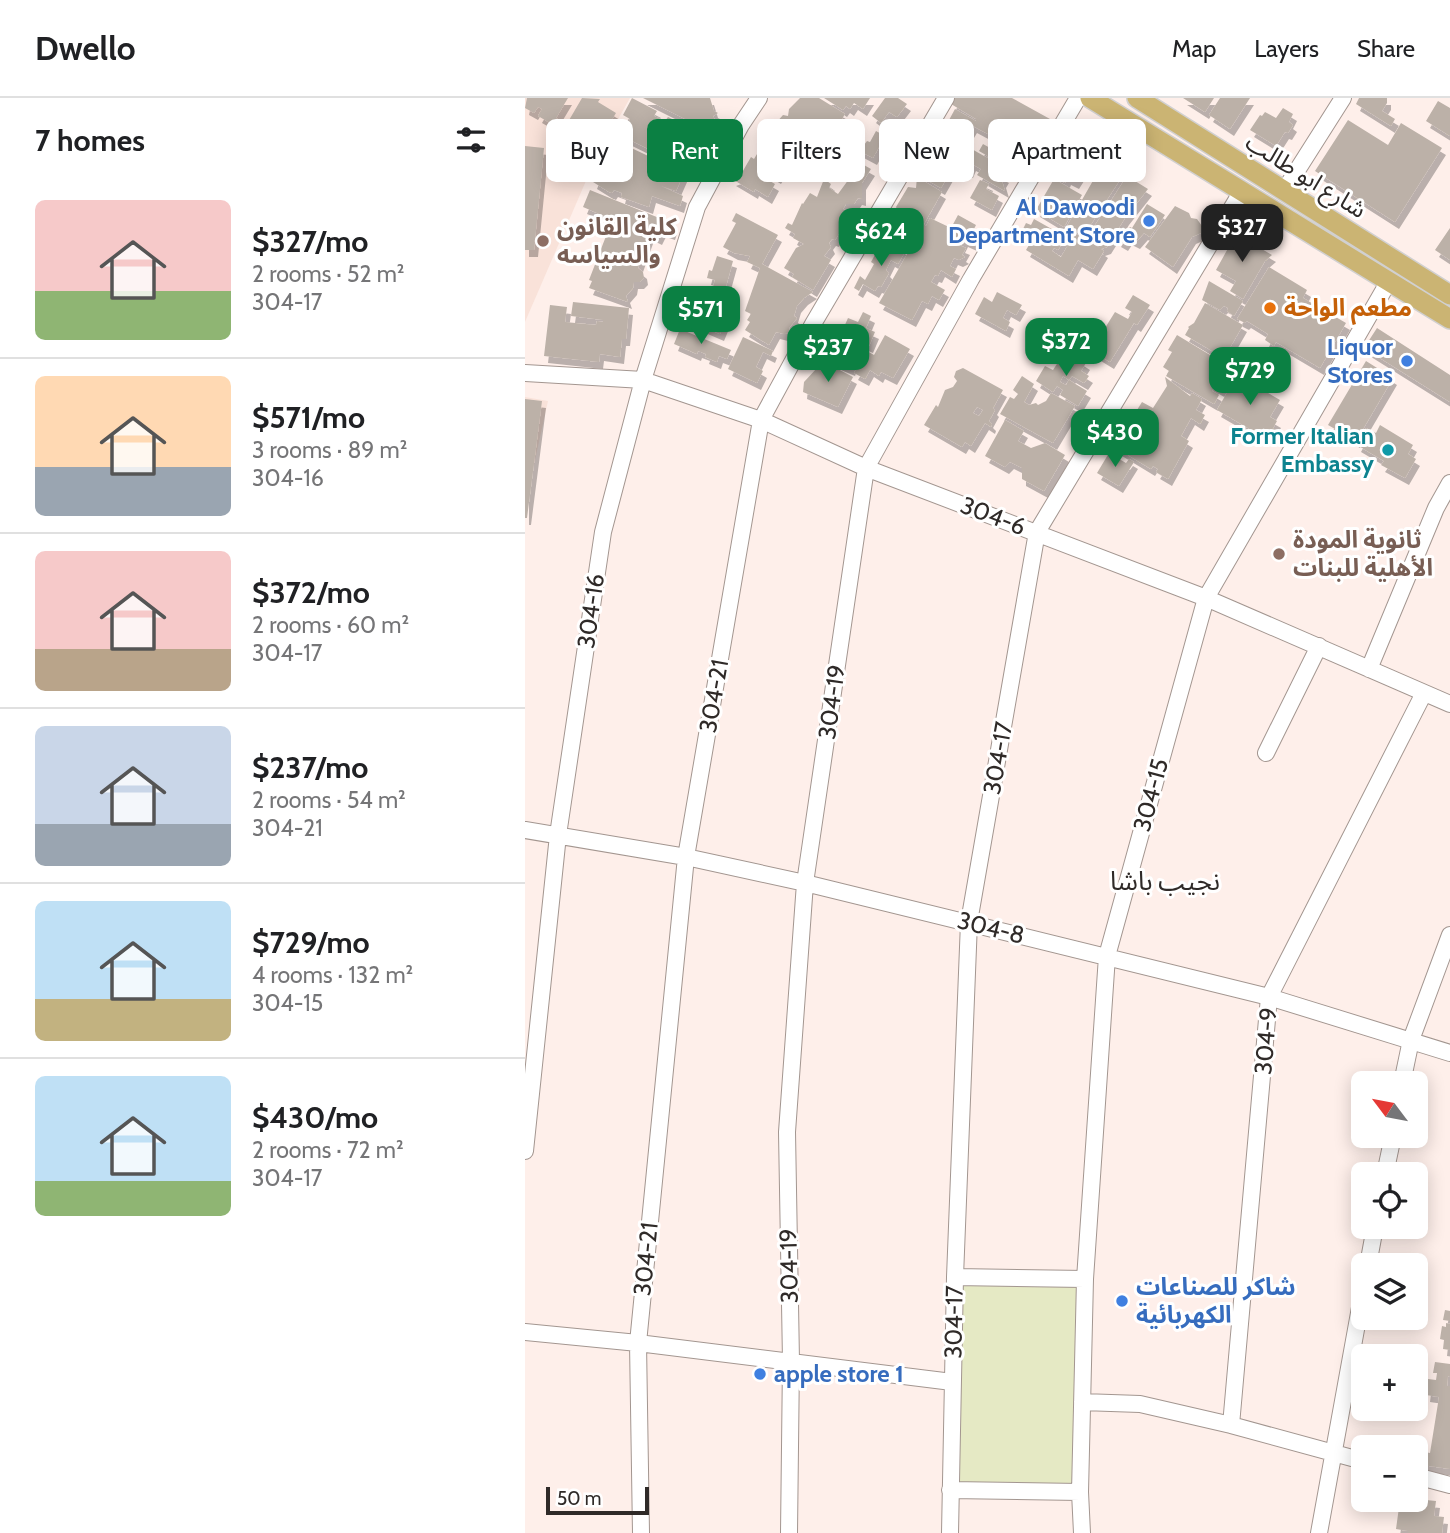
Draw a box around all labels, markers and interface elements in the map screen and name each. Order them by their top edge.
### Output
text: Dwello [35,28,136,68]
text: Map [1172,34,1216,63]
text: Layers [1254,34,1319,63]
text: Share [1357,34,1415,63]
chip: Buy [546,119,633,182]
chip: Rent [647,119,743,182]
chip: Filters [757,119,865,182]
chip: New [879,119,974,182]
chip: Apartment [988,119,1146,182]
icon: filters [452,121,490,159]
text: 7 homes [35,122,145,159]
street label: شارع ابو طالب [1239,127,1372,227]
place label: Al Dawoodi Department Store [948,192,1135,249]
pin: $327 [1201,204,1283,264]
pin: $624 [840,208,922,268]
place label: كلية القانون والسياسه [557,212,678,269]
marker: Al Dawoodi Department Store [1141,213,1157,229]
text: $327 [1217,213,1267,241]
text: $624 [855,217,907,245]
text: $327/mo [252,223,368,260]
icon: home [91,228,175,312]
marker: كلية القانون والسياسه [535,233,551,249]
text: 2 rooms · 52 m² [252,260,405,288]
pin: $571 [660,286,742,346]
text: 304-17 [252,288,322,316]
place label: مطعم الواحة [1284,293,1412,325]
text: $571 [678,295,724,323]
marker: مطعم الواحة [1262,300,1278,316]
pin: $372 [1025,318,1107,378]
pin: $237 [787,324,869,384]
text: $372 [1041,327,1091,355]
place label: Liquor Stores [1327,332,1393,389]
text: $237 [803,333,853,361]
pin: $729 [1209,348,1291,407]
marker: Liquor Stores [1399,353,1415,369]
text: $729 [1225,356,1275,384]
text: $571/mo [252,399,365,436]
icon: home [91,404,175,488]
pin: $430 [1074,410,1156,469]
text: $430 [1087,418,1143,446]
place label: Former Italian Embassy [1230,421,1374,478]
text: 3 rooms · 89 m² [252,436,407,464]
marker: Former Italian Embassy [1380,442,1396,458]
text: 304-16 [252,464,324,492]
street label: 304-6 [957,490,1030,541]
place label: ثانوية المودة الأهلية للبنات [1293,525,1433,582]
marker: ثانوية المودة الأهلية للبنات [1271,546,1287,562]
street label: 304-16 [571,572,610,650]
text: $372/mo [252,574,370,611]
icon: home [91,579,175,663]
text: 2 rooms · 60 m² [252,611,409,639]
text: 304-17 [252,639,322,667]
street label: 304-21 [693,657,734,735]
street label: 304-19 [812,663,851,741]
street label: 304-17 [977,719,1018,797]
text: $237/mo [252,749,368,786]
icon: home [91,754,175,838]
street label: 304-15 [1127,755,1174,834]
text: 2 rooms · 54 m² [252,786,406,814]
text: 304-21 [252,814,323,842]
district label: نجيب باشا [1110,865,1220,897]
street label: 304-8 [954,905,1028,950]
text: $729/mo [252,924,370,961]
icon: home [91,929,175,1013]
text: 4 rooms · 132 m² [252,961,413,989]
text: 304-15 [252,989,323,1017]
street label: 304-9 [1248,1006,1283,1076]
north arrow [1351,1071,1428,1148]
map controls [1351,1071,1428,1512]
text: $430/mo [252,1099,378,1136]
icon: home [91,1104,175,1188]
text: 2 rooms · 72 m² [252,1136,404,1164]
button: locate [1351,1162,1428,1239]
text: 304-17 [252,1164,322,1192]
street label: 304-21 [627,1221,664,1297]
street label: 304-19 [773,1228,804,1304]
button: layers [1351,1253,1428,1330]
place label: شاكر للصناعات الكهربائية [1136,1272,1295,1329]
street label: 304-17 [938,1285,969,1359]
marker: شاكر للصناعات الكهربائية [1114,1293,1130,1309]
button: + [1351,1344,1428,1421]
place label: apple store 1 [774,1359,904,1388]
marker: apple store 1 [752,1366,768,1382]
button: − [1351,1435,1428,1512]
scale bar [546,1484,649,1516]
text: 50 m [557,1487,601,1510]

